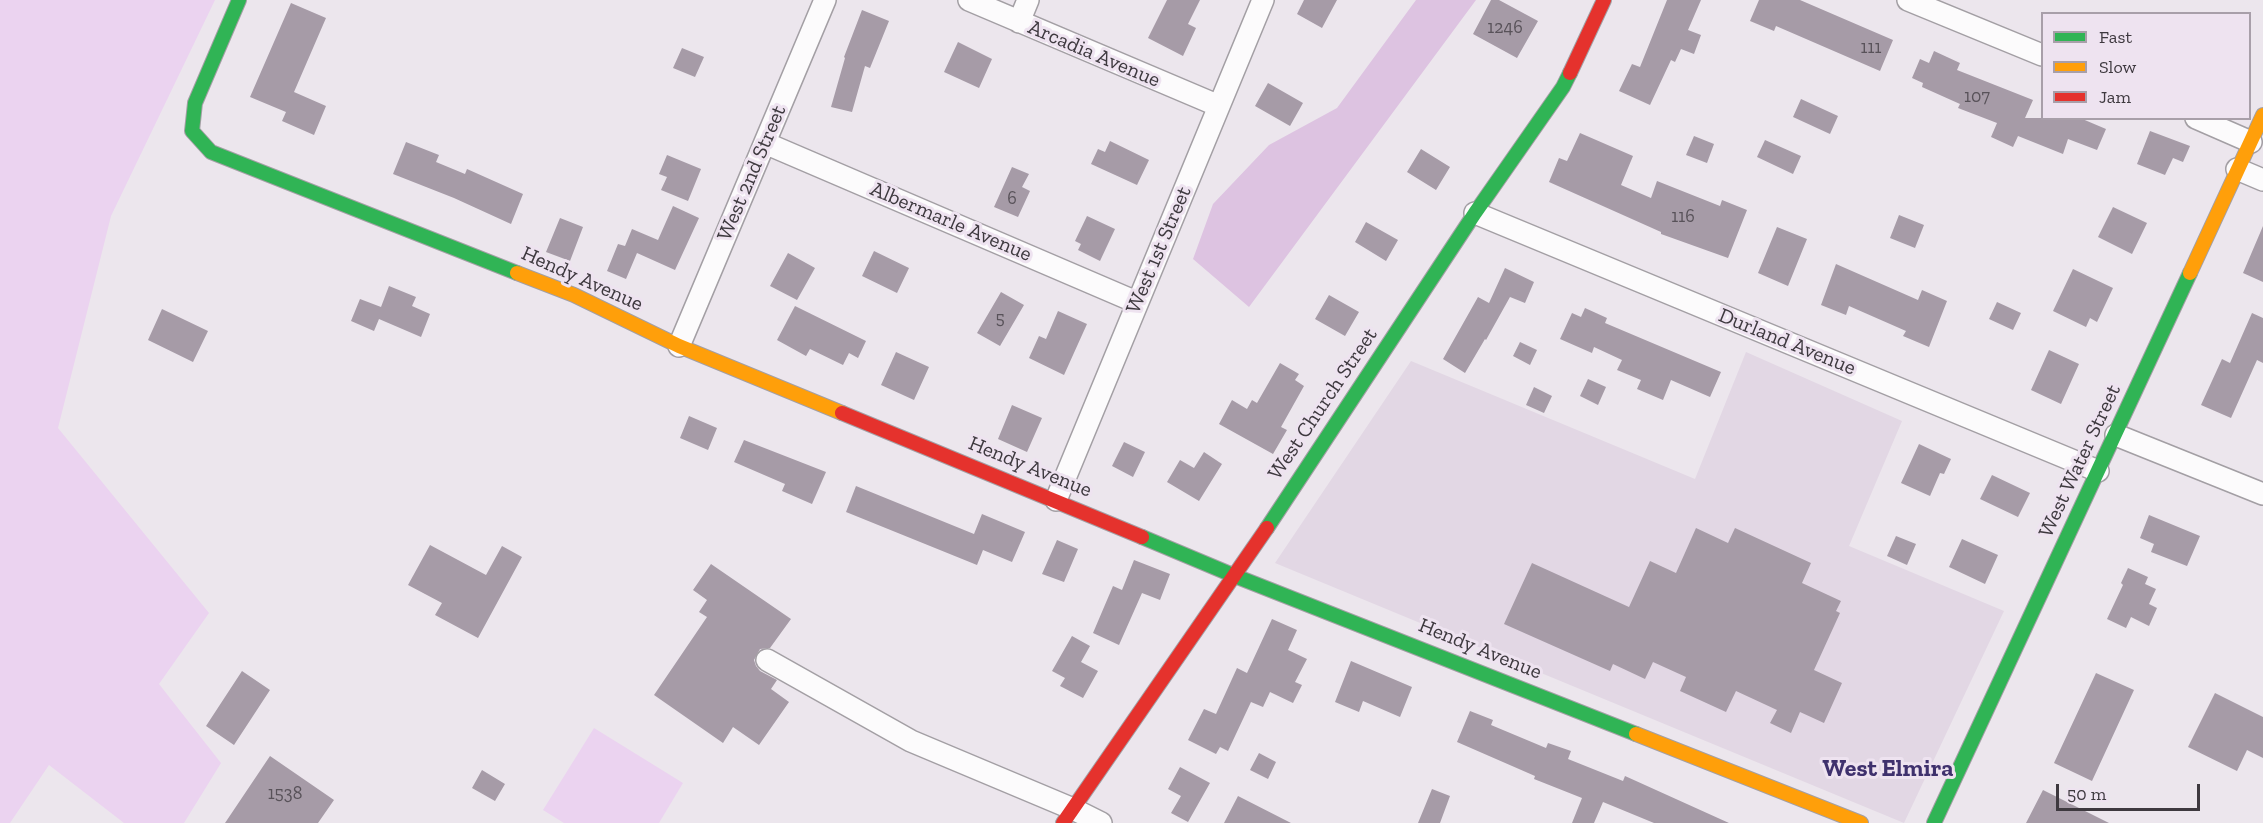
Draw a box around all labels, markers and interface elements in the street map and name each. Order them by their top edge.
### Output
legend [2041,12,2251,120]
street label: Arcadia Avenue [1024,15,1164,93]
house number: 1246 [1487,17,1523,39]
text: Fast [2099,26,2132,48]
house number: 111 [1861,37,1881,59]
text: Slow [2099,56,2136,78]
house number: 107 [1964,86,1990,108]
text: Jam [2099,86,2131,108]
street label: West 2nd Street [712,101,792,245]
street label: Albermarle Avenue [867,177,1035,267]
street label: West 1st Street [1121,183,1197,317]
house number: 6 [1007,188,1017,210]
house number: 116 [1671,206,1695,228]
street label: Hendy Avenue [517,241,647,317]
street label: Durland Avenue [1715,303,1859,381]
house number: 5 [995,308,1005,330]
street label: West Church Street [1263,323,1383,485]
street label: West Water Street [2034,381,2126,541]
street label: Hendy Avenue [965,431,1095,503]
street label: Hendy Avenue [1415,613,1545,685]
district label: West Elmira [1823,755,1953,783]
scale bar [2059,772,2203,810]
house number: 1538 [268,783,302,805]
text: 50 m [2067,783,2106,805]

